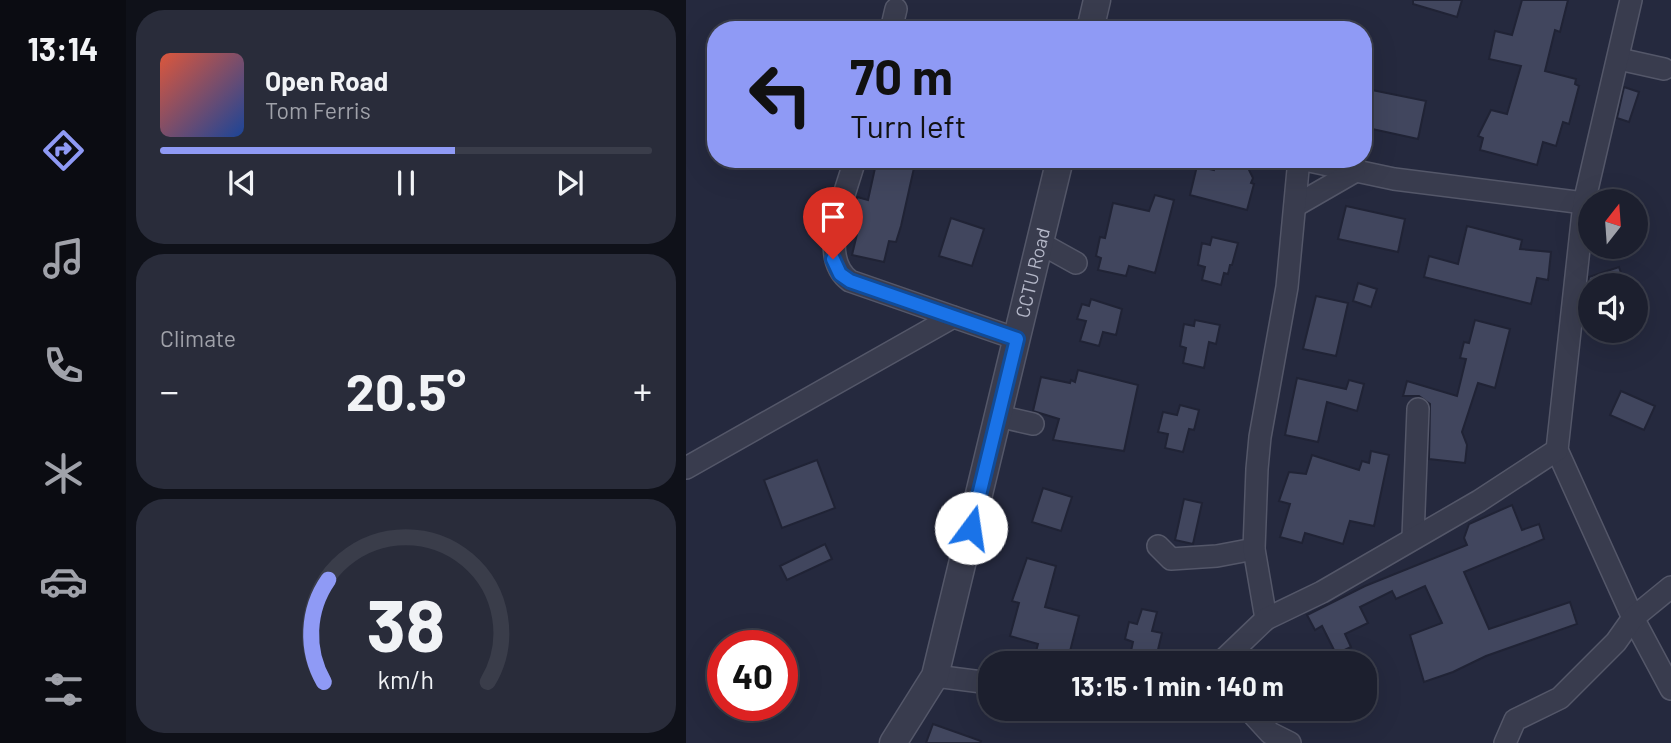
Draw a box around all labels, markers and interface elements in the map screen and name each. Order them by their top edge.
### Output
text: 13:14 [28,29,98,67]
text: 70 m [850,46,953,105]
icon: left [735,49,826,140]
text: Open Road [265,65,388,96]
text: Tom Ferris [265,96,371,124]
text: Turn left [850,106,967,144]
icon: directions [39,126,88,175]
icon: previous [223,164,261,202]
icon: pause [387,164,425,202]
icon: next [551,164,589,202]
pin [803,187,863,259]
north arrow [1578,189,1648,259]
map controls [1578,189,1648,343]
icon: arrive [814,198,852,236]
street label: CCTU Road [1010,225,1054,320]
icon: music [39,234,88,283]
button: sound [1578,273,1648,343]
text: Climate [160,324,236,352]
icon: phone [39,341,88,390]
text: 20.5° [346,359,466,421]
text: − [160,367,179,413]
text: + [633,367,652,413]
icon: climate [39,449,88,498]
position arrow [934,491,1008,565]
icon: car [39,557,88,606]
text: 38 [367,579,445,667]
speed limit sign: 40 [707,630,798,721]
text: km/h [378,664,434,694]
icon: filters [39,665,88,714]
text: 13:15 · 1 min · 140 m [1071,670,1284,701]

